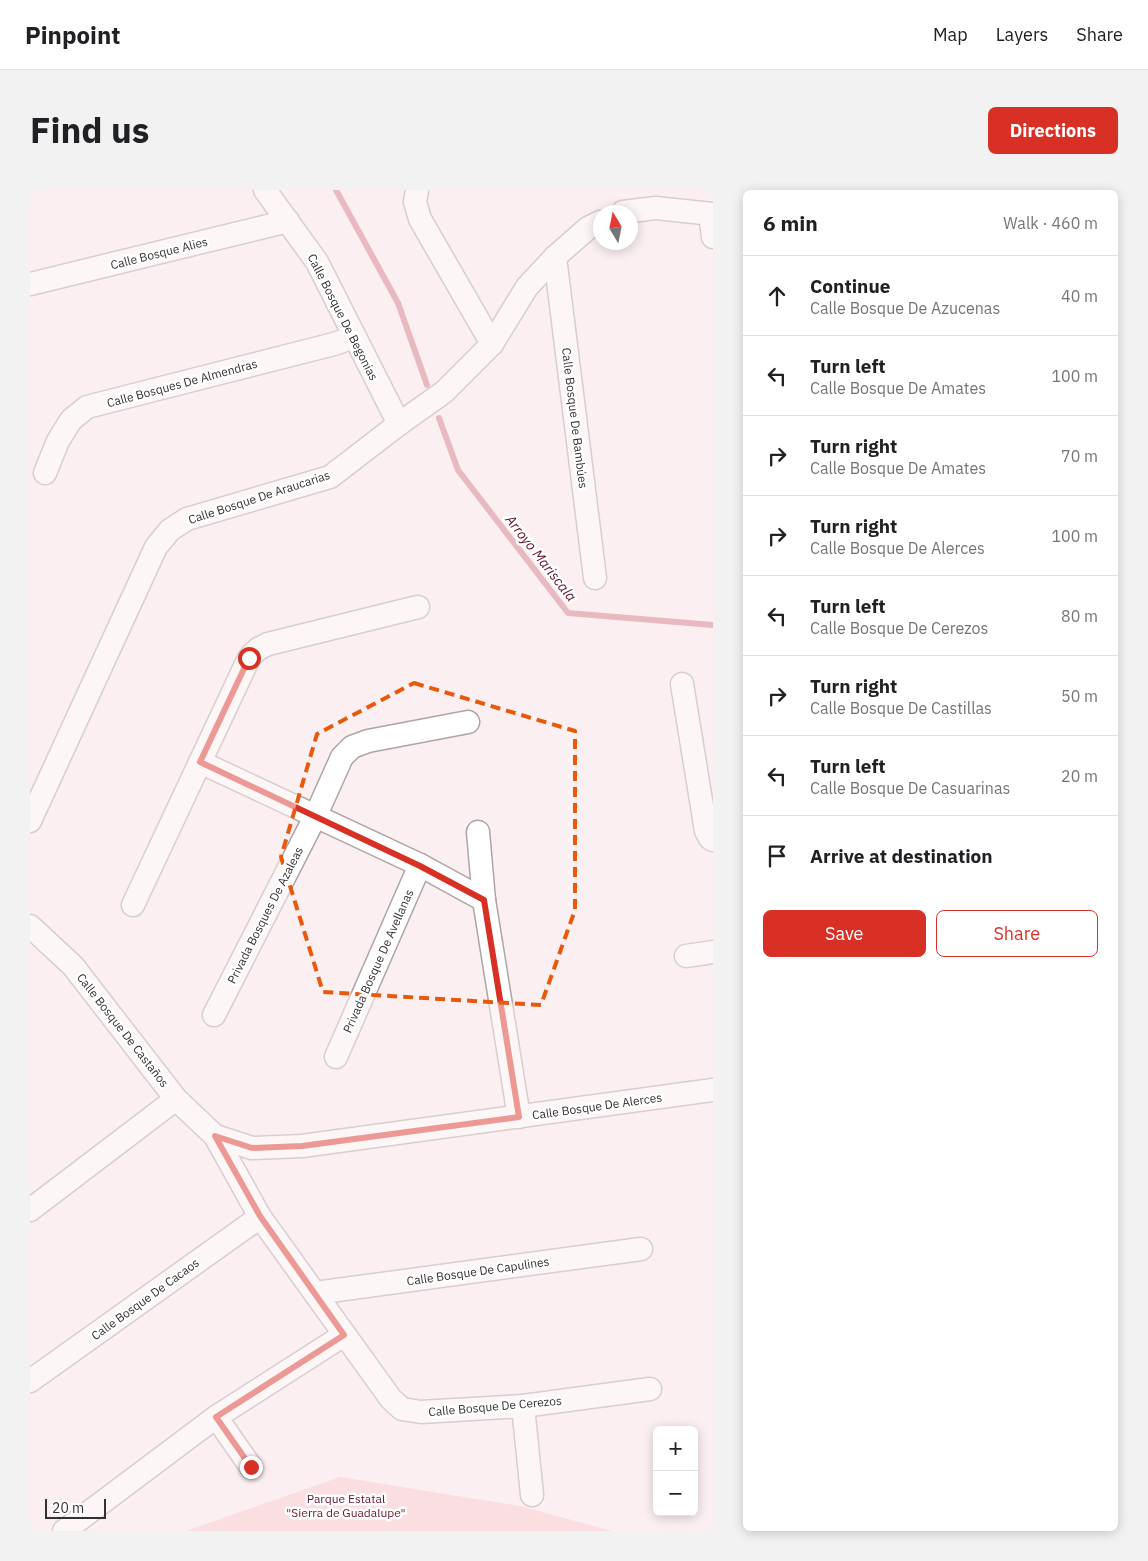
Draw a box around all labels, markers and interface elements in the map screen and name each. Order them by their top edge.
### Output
text: Pinpoint [25,19,120,51]
text: Map [933,23,968,46]
text: Layers [996,23,1048,46]
text: Share [1076,23,1123,46]
text: Find us [30,107,149,153]
button: Directions [988,107,1118,154]
north arrow [593,205,638,250]
text: 6 min [763,209,818,237]
text: Walk · 460 m [1003,213,1098,233]
street label: Calle Bosque Alies [109,234,209,272]
street label: Calle Bosque De Begonias [304,251,382,383]
text: Continue [810,274,890,298]
icon: ahead [763,282,791,310]
text: 40 m [1061,286,1098,306]
text: Calle Bosque De Azucenas [810,298,1000,318]
street label: Calle Bosque De Bambúes [559,347,591,489]
text: Turn left [810,354,886,378]
street label: Calle Bosques De Almendras [105,356,259,410]
icon: left [763,362,791,390]
text: 100 m [1051,366,1098,386]
text: Calle Bosque De Amates [810,378,986,398]
text: Turn right [810,434,897,458]
icon: right [763,442,791,470]
text: 70 m [1061,446,1098,466]
text: Calle Bosque De Amates [810,458,986,478]
street label: Calle Bosque De Araucarias [186,467,332,527]
water label: Arroyo Mariscala [501,510,580,605]
text: Turn right [810,514,897,538]
icon: right [763,522,791,550]
text: 100 m [1051,526,1098,546]
text: Calle Bosque De Alerces [810,538,985,558]
text: Turn left [810,594,886,618]
icon: left [763,602,791,630]
text: 80 m [1061,606,1098,626]
text: Calle Bosque De Cerezos [810,618,988,638]
route start [238,647,261,670]
text: Turn right [810,674,897,698]
icon: right [763,682,791,710]
text: 50 m [1061,686,1098,706]
text: Calle Bosque De Castillas [810,698,992,718]
text: Turn left [810,754,886,778]
icon: left [763,762,791,790]
text: 20 m [1061,766,1098,786]
text: Calle Bosque De Casuarinas [810,778,1010,798]
icon: arrive [763,842,791,870]
street label: Privada Bosques De Azaleas [224,844,306,986]
text: Arrive at destination [810,844,993,868]
street label: Privada Bosque De Avellanas [339,887,417,1035]
button: Save [763,910,926,957]
button: Share [936,910,1098,957]
street label: Calle Bosque De Castaños [74,970,172,1090]
street label: Calle Bosque De Alerces [531,1089,663,1123]
street label: Calle Bosque De Capulines [406,1254,550,1288]
street label: Calle Bosque De Cacaos [88,1255,202,1343]
street label: Calle Bosque De Cerezos [428,1393,562,1419]
map controls [653,1426,698,1516]
button: + [653,1426,698,1471]
route end [240,1456,263,1479]
button: − [653,1471,698,1516]
park label: Parque Estatal "Sierra de Guadalupe" [286,1491,406,1520]
scale bar [45,1496,106,1519]
text: 20 m [52,1499,84,1517]

